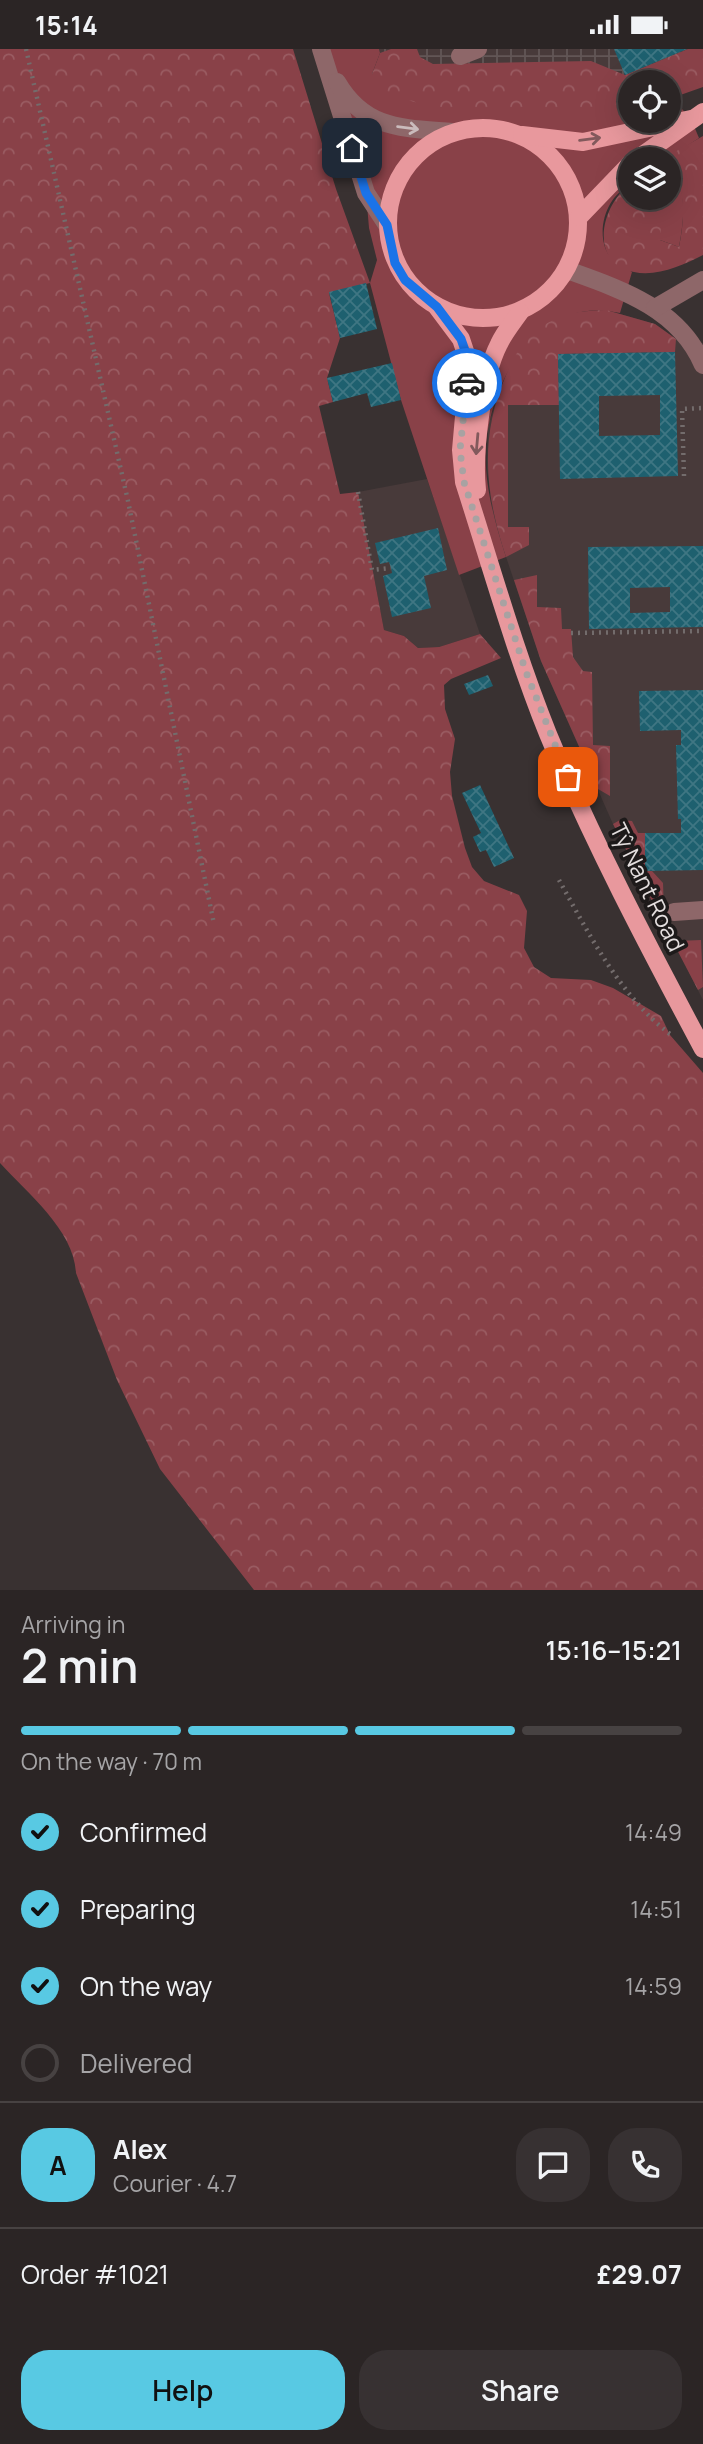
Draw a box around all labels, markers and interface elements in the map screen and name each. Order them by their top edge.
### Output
text: 15:14 [35,7,98,43]
map controls [618,70,681,210]
button: locate [618,70,681,133]
pin [322,118,382,178]
one-way arrow [397,122,419,135]
icon: home [333,129,371,167]
one-way arrow [578,133,601,146]
button: layers [618,147,681,210]
courier [432,348,502,418]
icon: car [448,364,486,402]
one-way arrow [470,433,483,455]
pin [538,747,598,807]
icon: bag [549,758,587,796]
street label: Tŷ Nant Road [603,817,693,957]
text: Arriving in [21,1608,126,1640]
text: 15:16–15:21 [546,1632,682,1668]
text: 2 min [21,1634,138,1697]
text: On the way · 70 m [21,1745,202,1777]
icon: check [21,1813,59,1851]
text: Confirmed [80,1814,207,1850]
text: 14:49 [625,1816,682,1848]
icon: check [21,1890,59,1928]
text: Preparing [80,1891,196,1927]
text: 14:51 [630,1893,682,1925]
icon: check [21,1967,59,2005]
text: On the way [80,1968,212,2004]
text: 14:59 [625,1970,682,2002]
text: Delivered [80,2045,192,2081]
button: chat [516,2128,590,2202]
button: phone [608,2128,682,2202]
text: Alex [113,2131,167,2167]
text: A [49,2147,67,2183]
text: Courier · 4.7 [113,2167,237,2199]
text: Order #1021 [21,2256,169,2292]
text: £29.07 [597,2256,682,2292]
button: Help [21,2350,345,2430]
button: Share [359,2350,682,2430]

